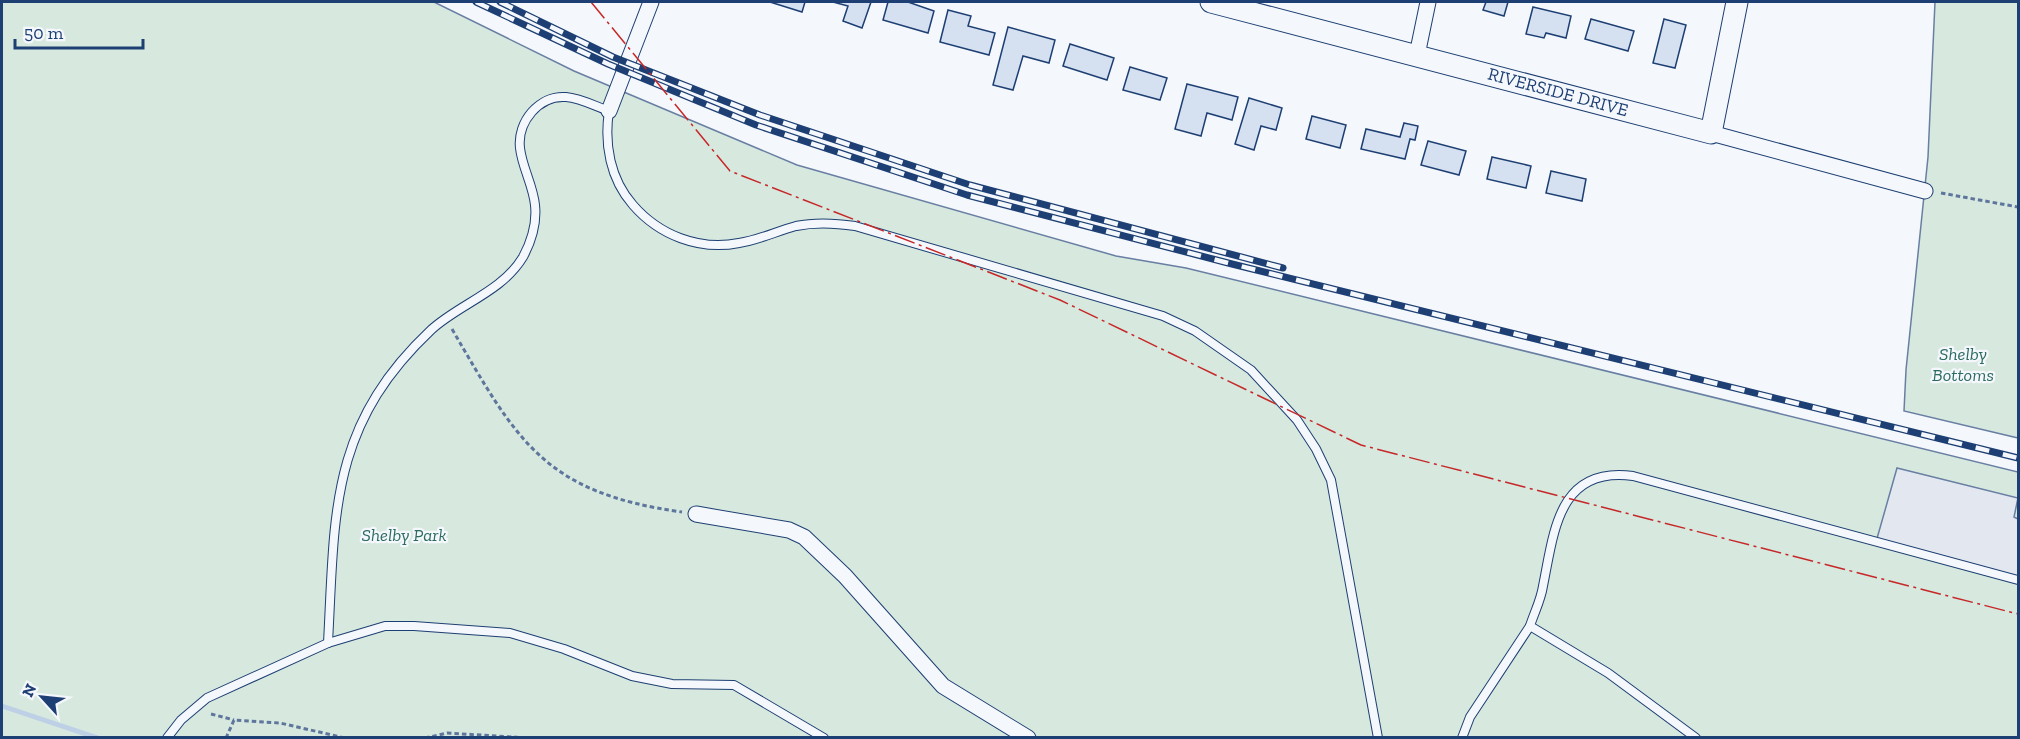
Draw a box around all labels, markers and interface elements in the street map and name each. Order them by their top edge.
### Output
scale bar [15,12,142,50]
text: 50 m [24,22,64,44]
street label: RIVERSIDE DRIVE [1485,63,1631,121]
park label: Shelby Bottoms [1932,343,1994,386]
park label: Shelby Park [362,524,446,546]
north arrow [12,667,72,727]
text: N [18,681,40,700]

